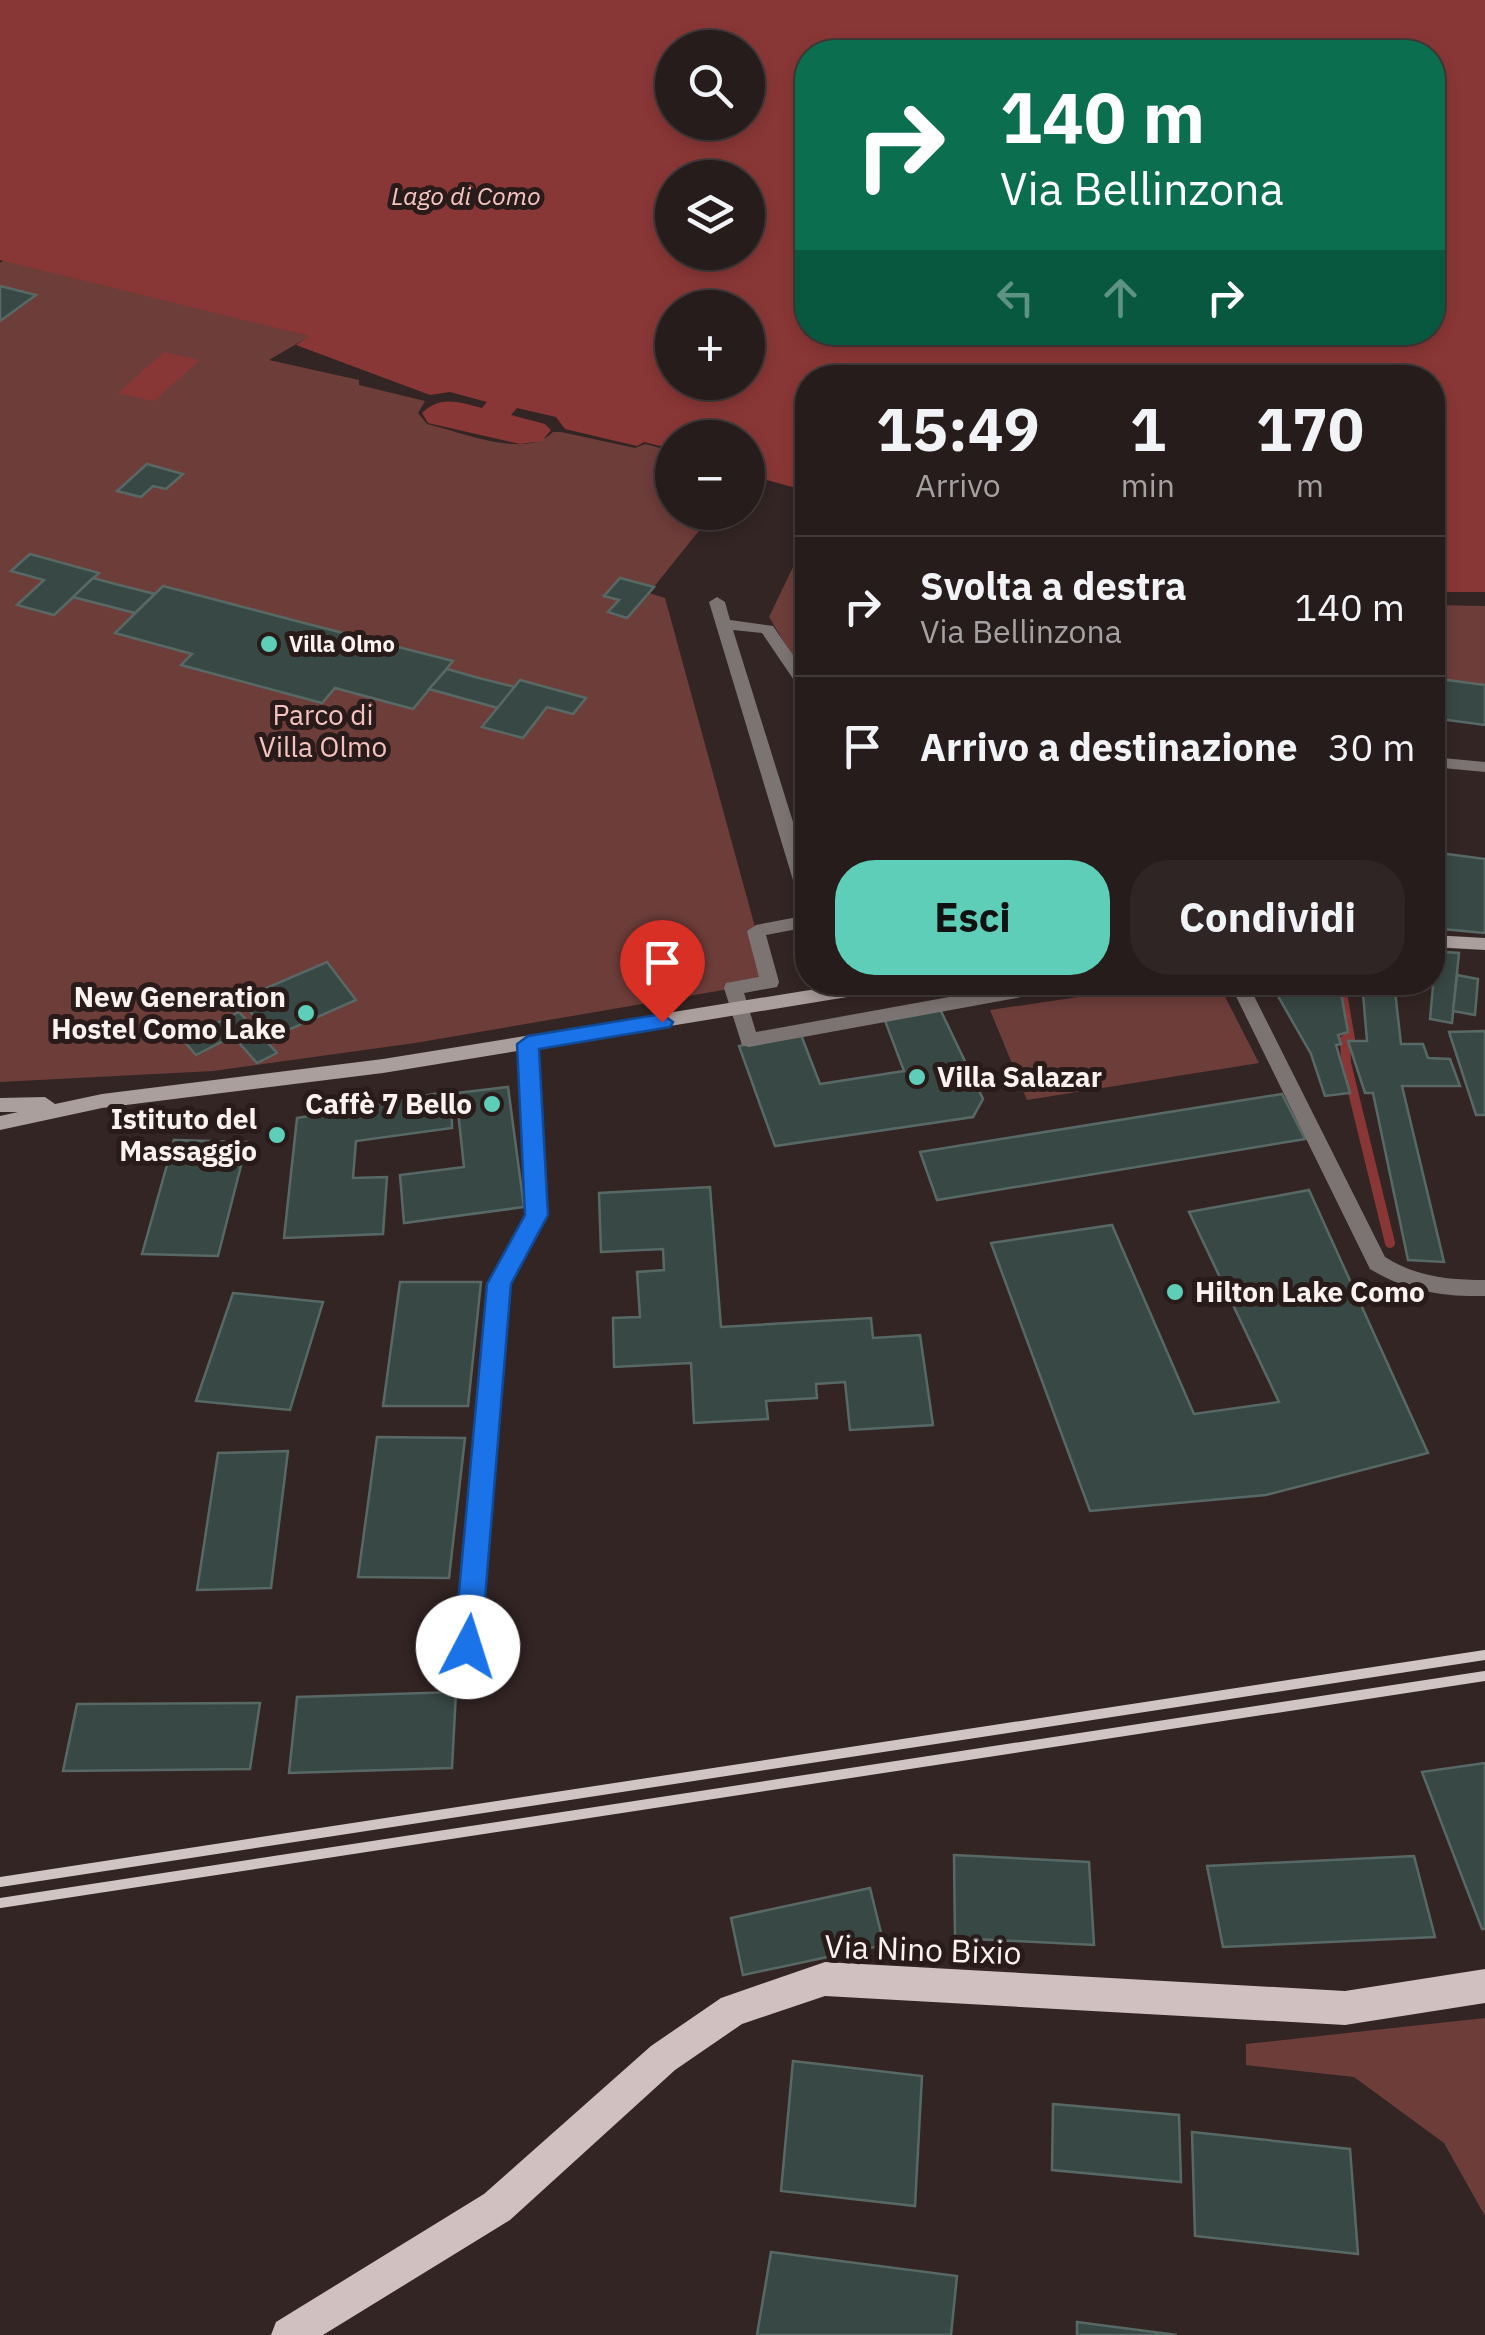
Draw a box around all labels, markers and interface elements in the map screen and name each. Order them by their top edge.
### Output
map controls [655,30,765,530]
button: search [655,30,765,140]
text: 140 m [1000,71,1205,162]
icon: right [835,80,965,210]
text: Via Bellinzona [1000,159,1284,217]
button: layers [655,160,765,270]
water label: Lago di Como [391,179,541,212]
icon: left [988,270,1043,325]
icon: ahead [1093,270,1148,325]
icon: right [1198,270,1253,325]
button: + [655,290,765,400]
text: 15:49 [876,389,1040,468]
text: 1 [1130,389,1166,468]
text: 170 [1256,389,1364,468]
button: − [655,420,765,530]
text: Arrivo [915,464,1001,506]
text: min [1121,464,1175,506]
text: m [1296,464,1324,506]
text: Svolta a destra [920,561,1187,610]
icon: right [835,579,890,634]
text: 140 m [1294,582,1405,631]
text: Via Bellinzona [920,610,1122,652]
place label: Villa Olmo [289,629,395,658]
marker: Villa Olmo [258,633,280,655]
park label: Parco di Villa Olmo [259,696,387,765]
icon: arrive [835,719,890,774]
text: Arrivo a destinazione [920,722,1298,771]
text: 30 m [1328,722,1415,771]
button: Esci [835,860,1110,975]
button: Condividi [1130,860,1405,975]
pin [620,920,705,1023]
icon: arrive [635,935,690,990]
place label: New Generation Hostel Como Lake [51,978,286,1047]
marker: New Generation Hostel Como Lake [295,1002,317,1024]
place label: Villa Salazar [937,1058,1102,1095]
marker: Villa Salazar [906,1066,928,1088]
place label: Caffè 7 Bello [305,1085,472,1122]
marker: Caffè 7 Bello [481,1093,503,1115]
place label: Istituto del Massaggio [111,1100,257,1169]
marker: Istituto del Massaggio [266,1124,288,1146]
place label: Hilton Lake Como [1195,1273,1425,1310]
marker: Hilton Lake Como [1164,1281,1186,1303]
position arrow [416,1595,520,1699]
street label: Via Nino Bixio [824,1925,1022,1973]

